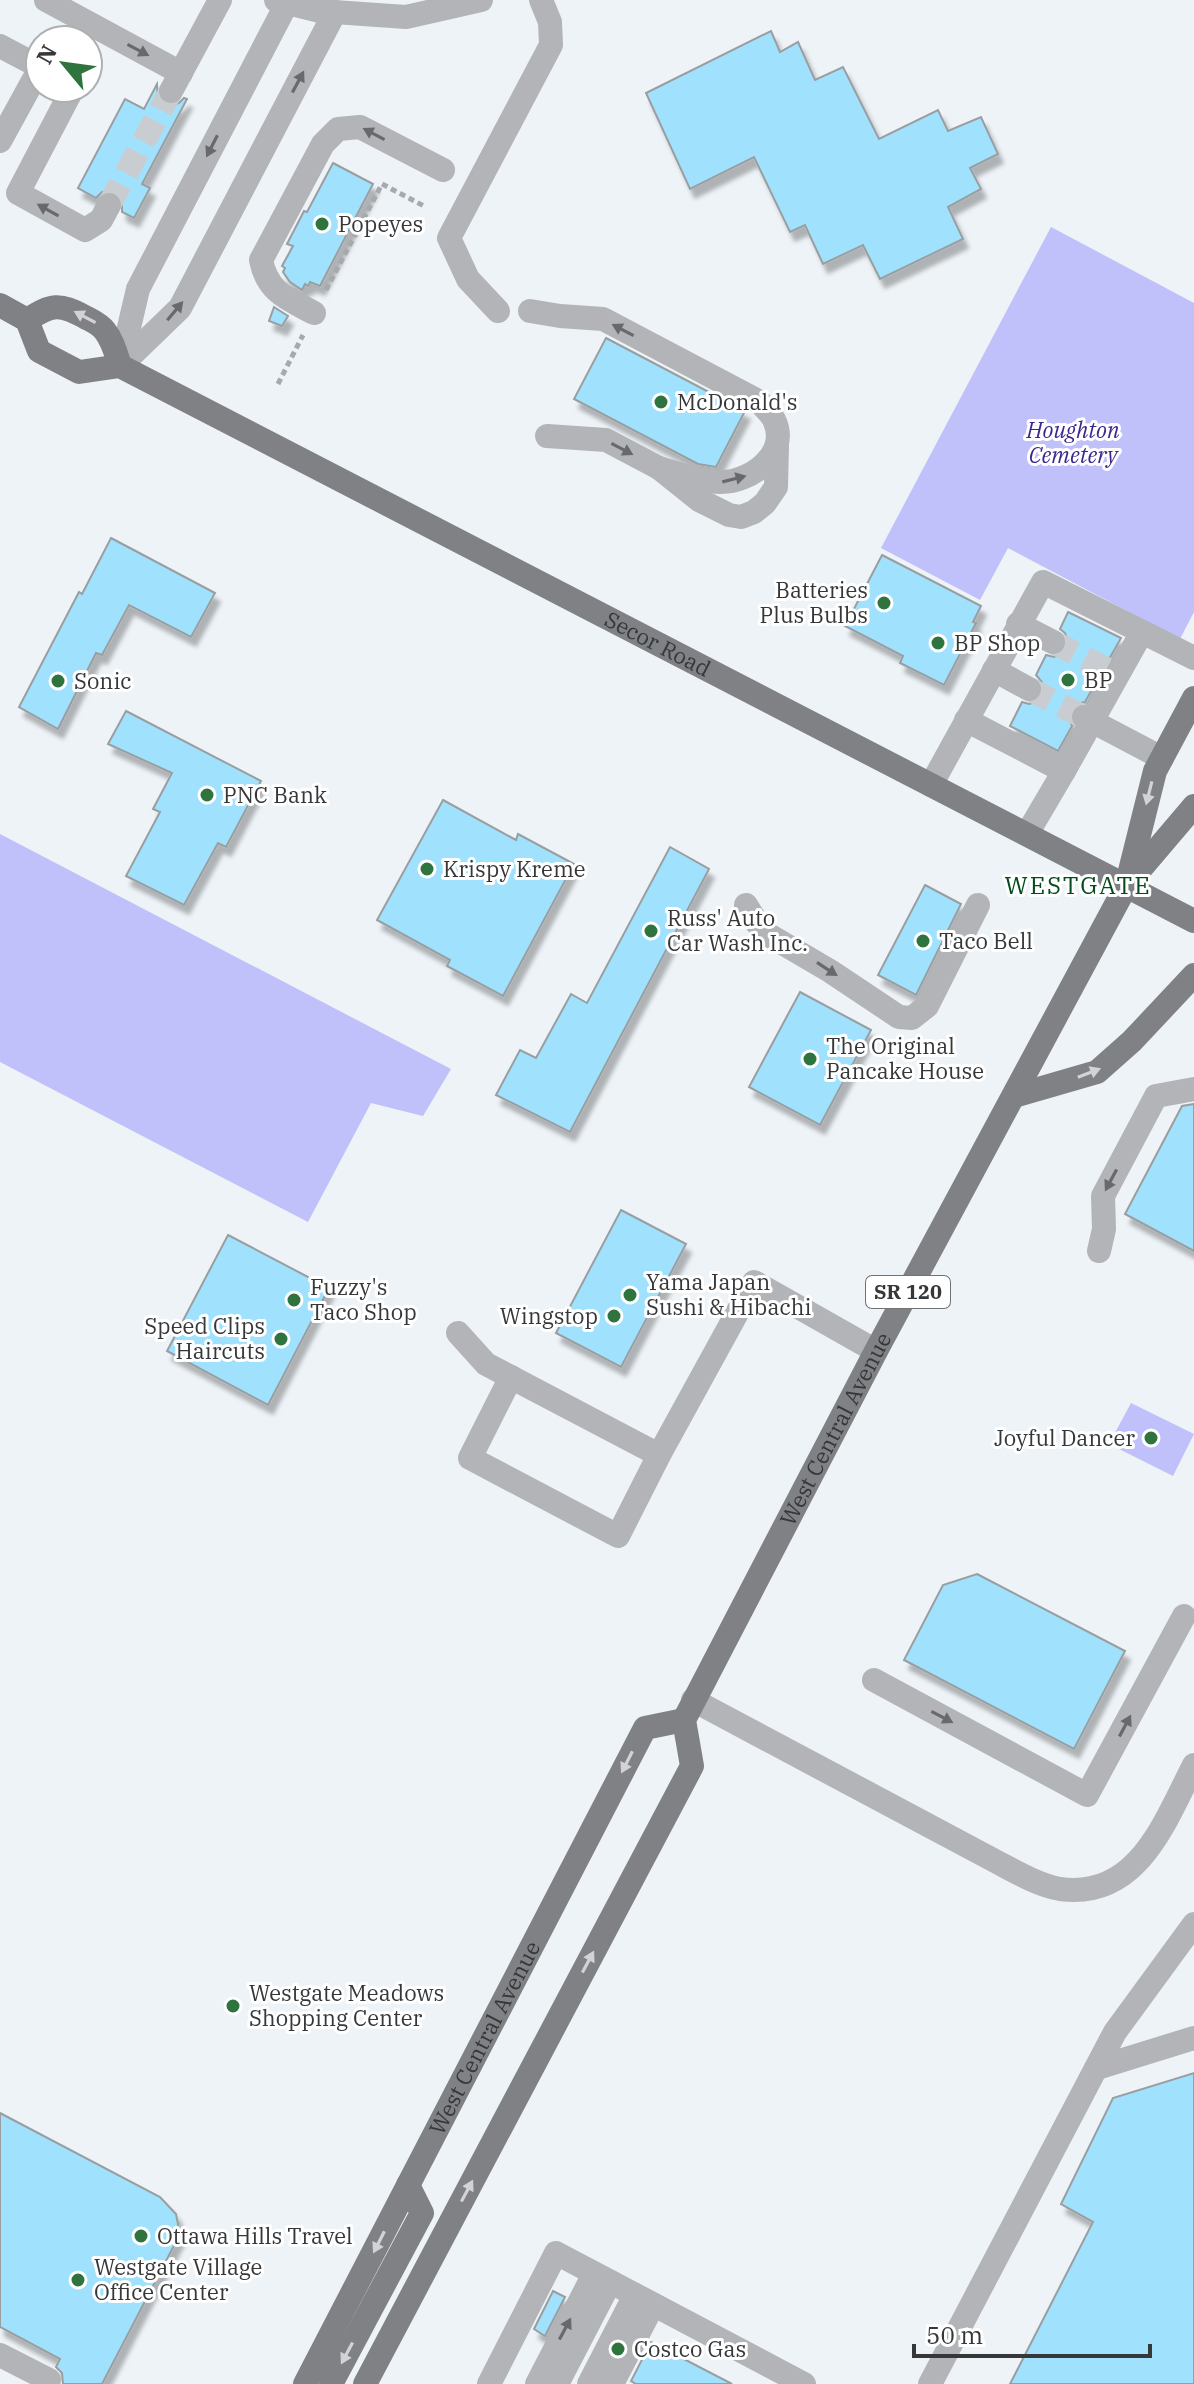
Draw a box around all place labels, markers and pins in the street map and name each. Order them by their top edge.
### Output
place label: Popeyes [338,209,423,238]
marker: Popeyes [313,215,331,233]
place label: McDonald's [677,387,798,416]
marker: McDonald's [652,393,670,411]
place label: Batteries Plus Bulbs [760,575,868,629]
marker: Batteries Plus Bulbs [875,594,893,612]
place label: BP Shop [954,628,1040,657]
marker: BP Shop [929,634,947,652]
place label: BP [1084,665,1113,694]
place label: Sonic [74,666,132,695]
marker: BP [1059,671,1077,689]
marker: Sonic [49,672,67,690]
place label: PNC Bank [223,780,327,809]
marker: PNC Bank [198,786,216,804]
place label: Krispy Kreme [443,854,586,883]
marker: Krispy Kreme [418,860,436,878]
place label: Russ' Auto Car Wash Inc. [667,903,808,957]
marker: Russ' Auto Car Wash Inc. [642,922,660,940]
place label: Taco Bell [939,926,1033,955]
marker: Taco Bell [914,932,932,950]
place label: The Original Pancake House [826,1031,984,1085]
marker: The Original Pancake House [801,1050,819,1068]
place label: Yama Japan Sushi & Hibachi [646,1267,811,1321]
place label: Fuzzy's Taco Shop [310,1272,417,1326]
marker: Yama Japan Sushi & Hibachi [621,1286,639,1304]
marker: Fuzzy's Taco Shop [285,1291,303,1309]
place label: Wingstop [500,1301,598,1330]
marker: Wingstop [605,1307,623,1325]
place label: Speed Clips Haircuts [144,1311,265,1365]
marker: Speed Clips Haircuts [272,1330,290,1348]
place label: Joyful Dancer [994,1423,1135,1452]
marker: Joyful Dancer [1142,1429,1160,1447]
place label: Westgate Meadows Shopping Center [249,1978,444,2032]
marker: Westgate Meadows Shopping Center [224,1997,242,2015]
place label: Ottawa Hills Travel [157,2221,353,2250]
marker: Ottawa Hills Travel [132,2227,150,2245]
place label: Westgate Village Office Center [94,2252,262,2306]
marker: Westgate Village Office Center [69,2271,87,2289]
place label: Costco Gas [634,2334,746,2363]
marker: Costco Gas [609,2340,627,2358]

